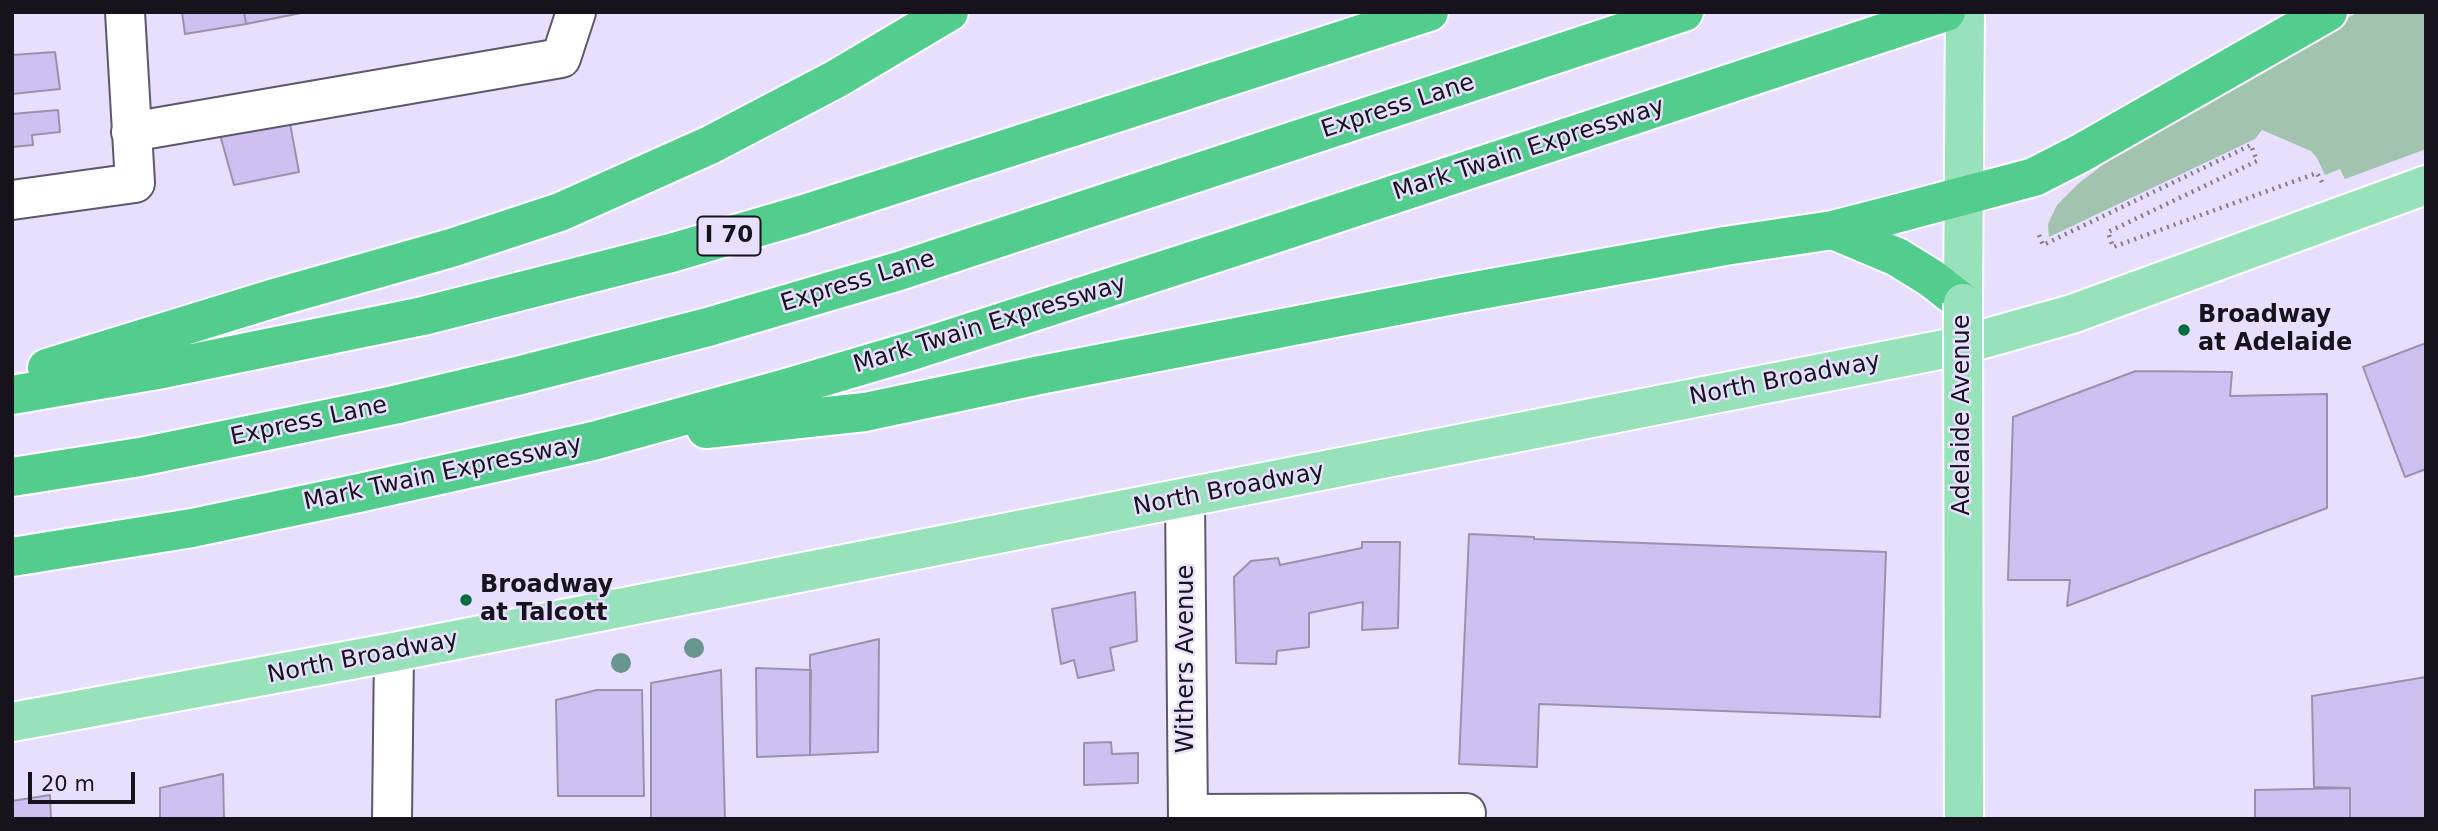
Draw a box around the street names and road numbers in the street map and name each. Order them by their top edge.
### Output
street label: Express Lane [1318,69,1478,145]
street label: Mark Twain Expressway [1390,92,1668,208]
road number: I 70 [698,216,760,256]
street label: Express Lane [778,245,938,319]
street label: Mark Twain Expressway [850,270,1130,380]
street label: Adelaide Avenue [1949,315,1977,515]
street label: North Broadway [1687,347,1883,413]
street label: Express Lane [228,391,390,453]
street label: Mark Twain Expressway [301,430,585,518]
street label: North Broadway [1131,457,1327,523]
street label: Withers Avenue [1173,565,1201,753]
street label: North Broadway [265,625,461,691]

